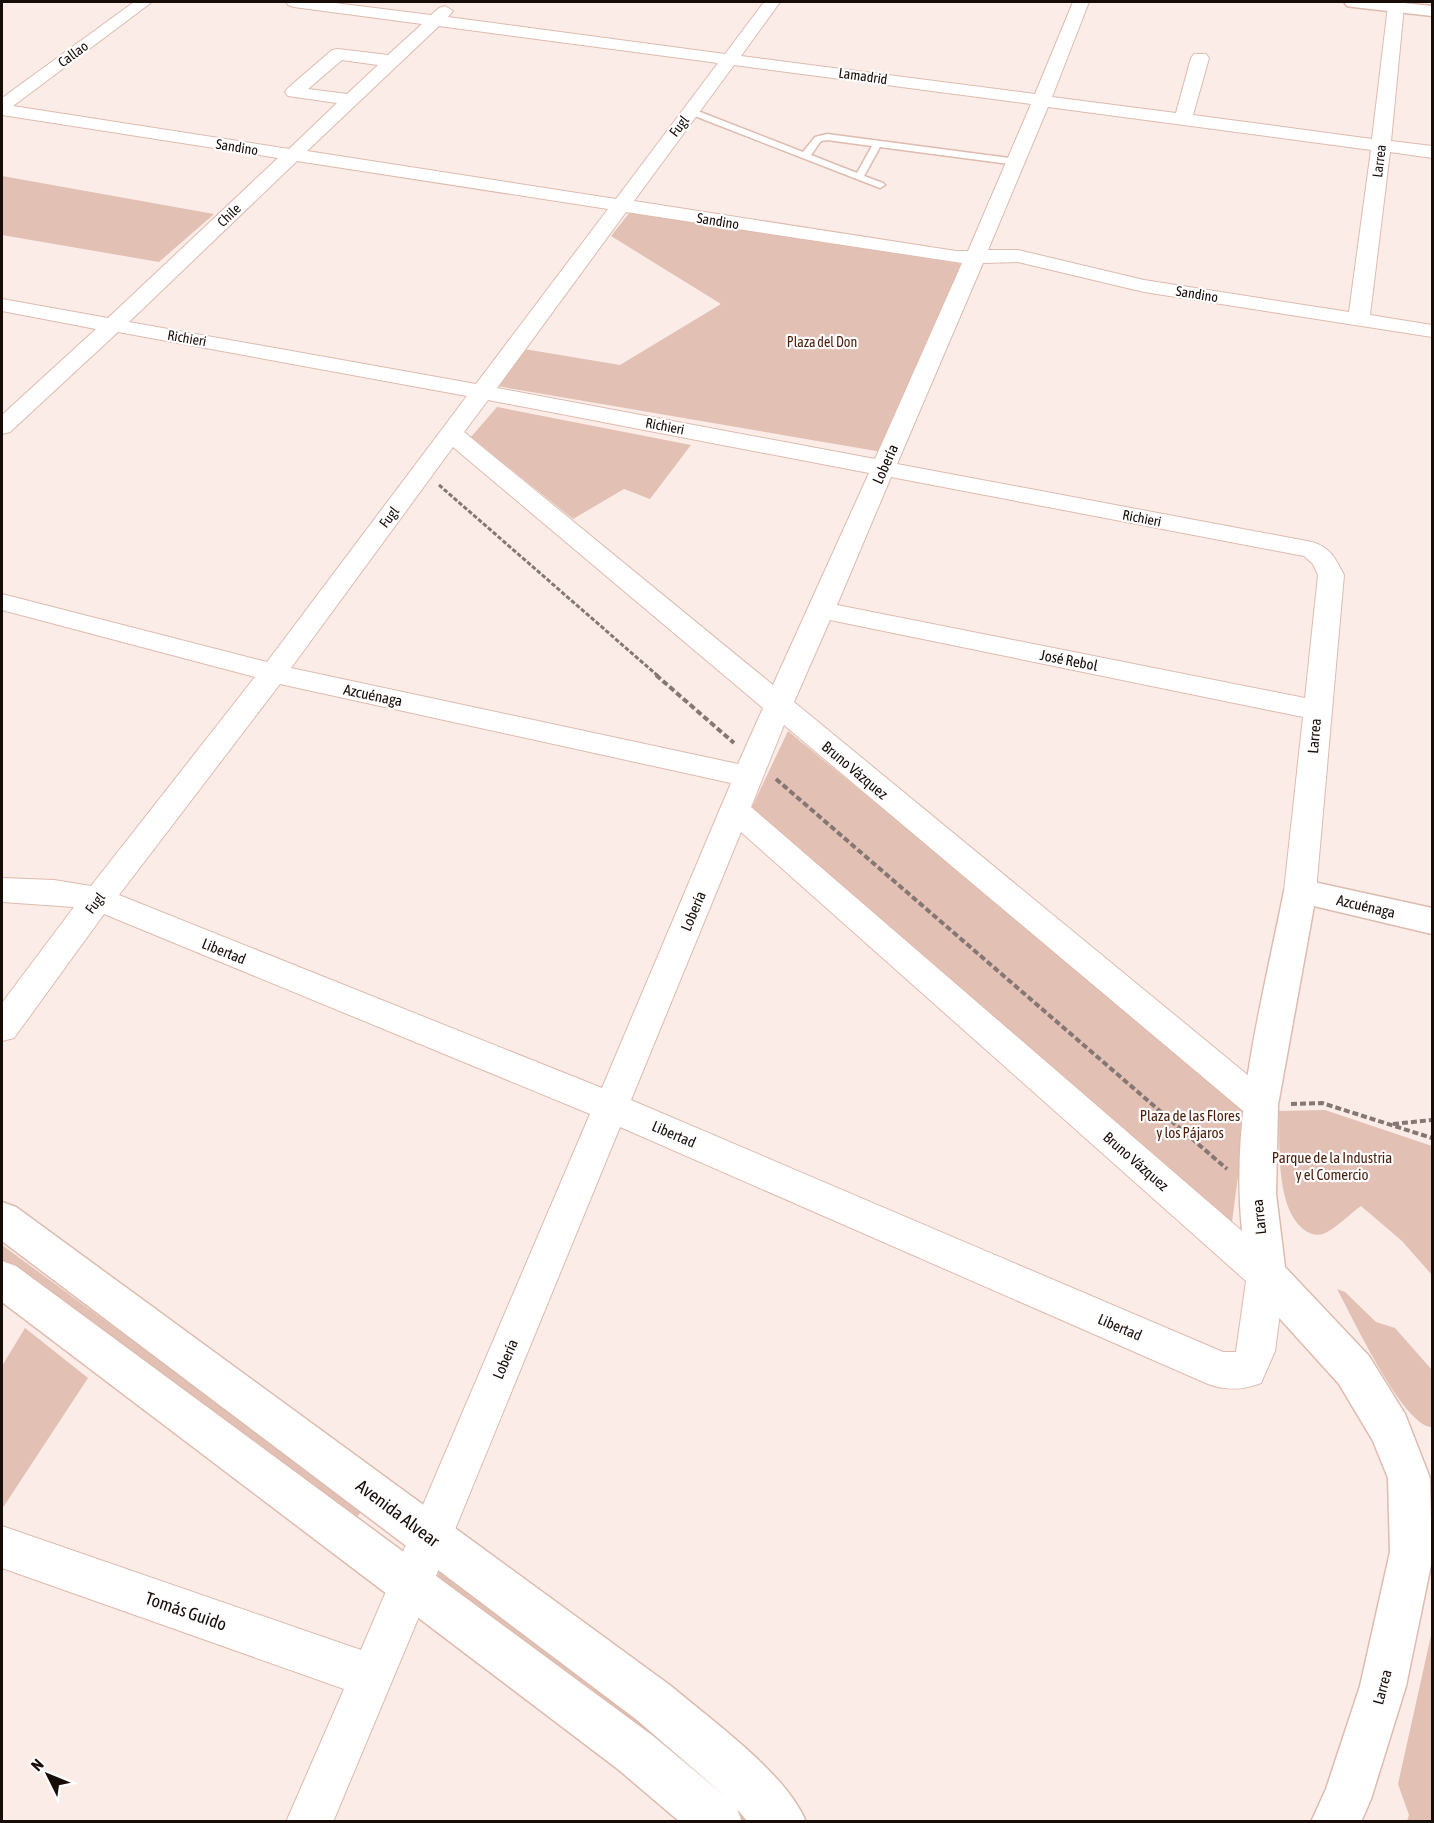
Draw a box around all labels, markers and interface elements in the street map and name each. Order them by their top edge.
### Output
street label: Callao [55,38,91,70]
street label: Lamadrid [838,65,888,87]
street label: Fugl [666,112,692,140]
street label: Sandino [215,136,259,158]
street label: Larrea [1369,144,1389,178]
street label: Chile [214,200,244,230]
street label: Sandino [696,210,740,232]
street label: Sandino [1175,283,1219,305]
street label: Richieri [166,327,208,349]
park label: Plaza del Don [787,334,857,350]
street label: Richieri [644,414,686,438]
street label: Lobería [869,442,901,486]
street label: Fugl [376,503,402,531]
street label: Richieri [1121,506,1163,530]
street label: José Rebol [1039,646,1099,674]
street label: Azcuénaga [342,680,404,710]
street label: Larrea [1304,718,1324,754]
street label: Bruno Vázquez [819,738,892,803]
street label: Fugl [82,889,108,917]
street label: Lobería [677,889,709,933]
street label: Azcuénaga [1335,891,1397,921]
street label: Libertad [200,935,248,967]
park label: Plaza de las Flores y los Pájaros [1140,1107,1240,1141]
street label: Libertad [650,1117,698,1151]
street label: Bruno Vázquez [1100,1128,1173,1194]
park label: Parque de la Industria y el Comercio [1272,1149,1392,1183]
street label: Larrea [1249,1198,1269,1236]
street label: Libertad [1096,1310,1144,1344]
street label: Lobería [489,1337,521,1381]
street label: Avenida Alvear [352,1475,444,1552]
street label: Tomás Guido [142,1587,230,1635]
street label: Larrea [1369,1668,1395,1706]
north arrow [18,1745,78,1805]
text: N [27,1755,47,1774]

